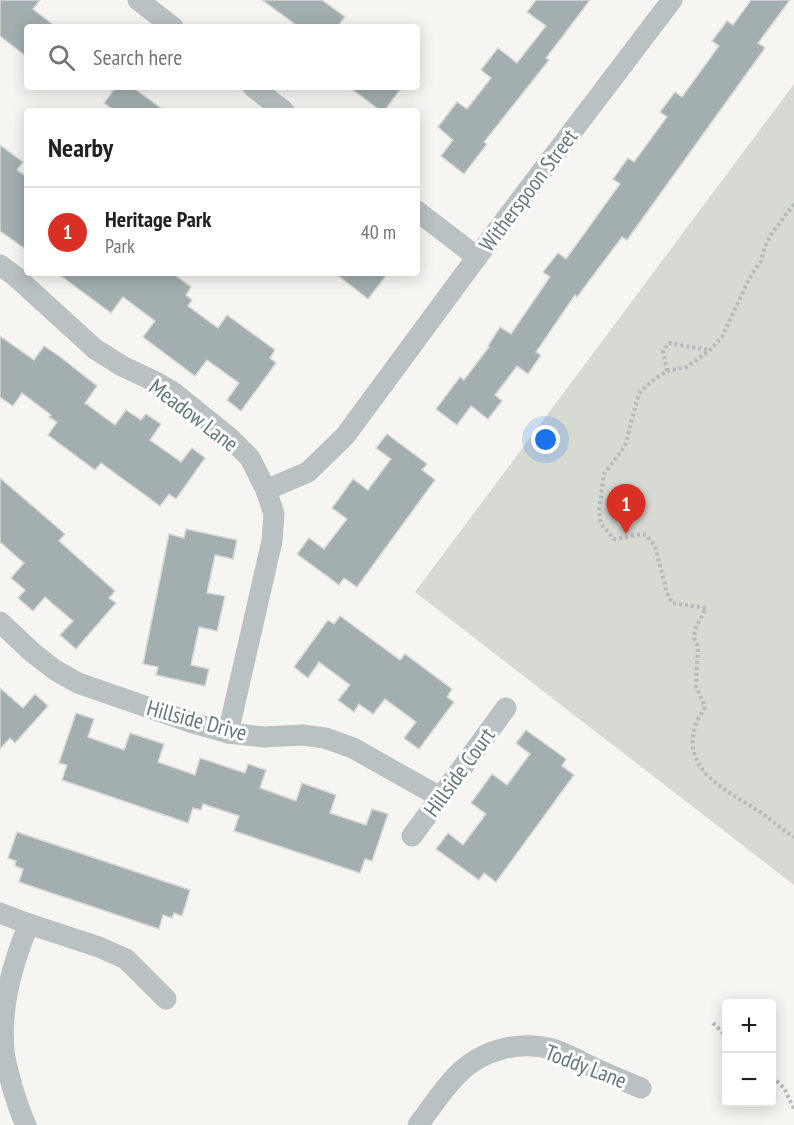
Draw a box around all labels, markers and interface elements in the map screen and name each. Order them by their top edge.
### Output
search box [24,24,420,90]
icon: search [45,41,78,74]
text: Search here [93,43,182,71]
street label: Witherspoon Street [473,123,583,257]
text: Nearby [48,131,113,164]
text: Heritage Park [105,205,211,233]
text: 1 [63,219,72,245]
text: 40 m [361,219,396,245]
text: Park [105,233,135,259]
street label: Meadow Lane [144,372,244,458]
your location [531,425,560,454]
pin: 1 [606,484,646,534]
street label: Hillside Drive [144,693,250,747]
street label: Hillside Court [417,722,501,822]
map controls [722,999,776,1107]
button: + [722,999,776,1053]
street label: Toddy Lane [541,1038,631,1094]
button: − [722,1053,776,1107]

